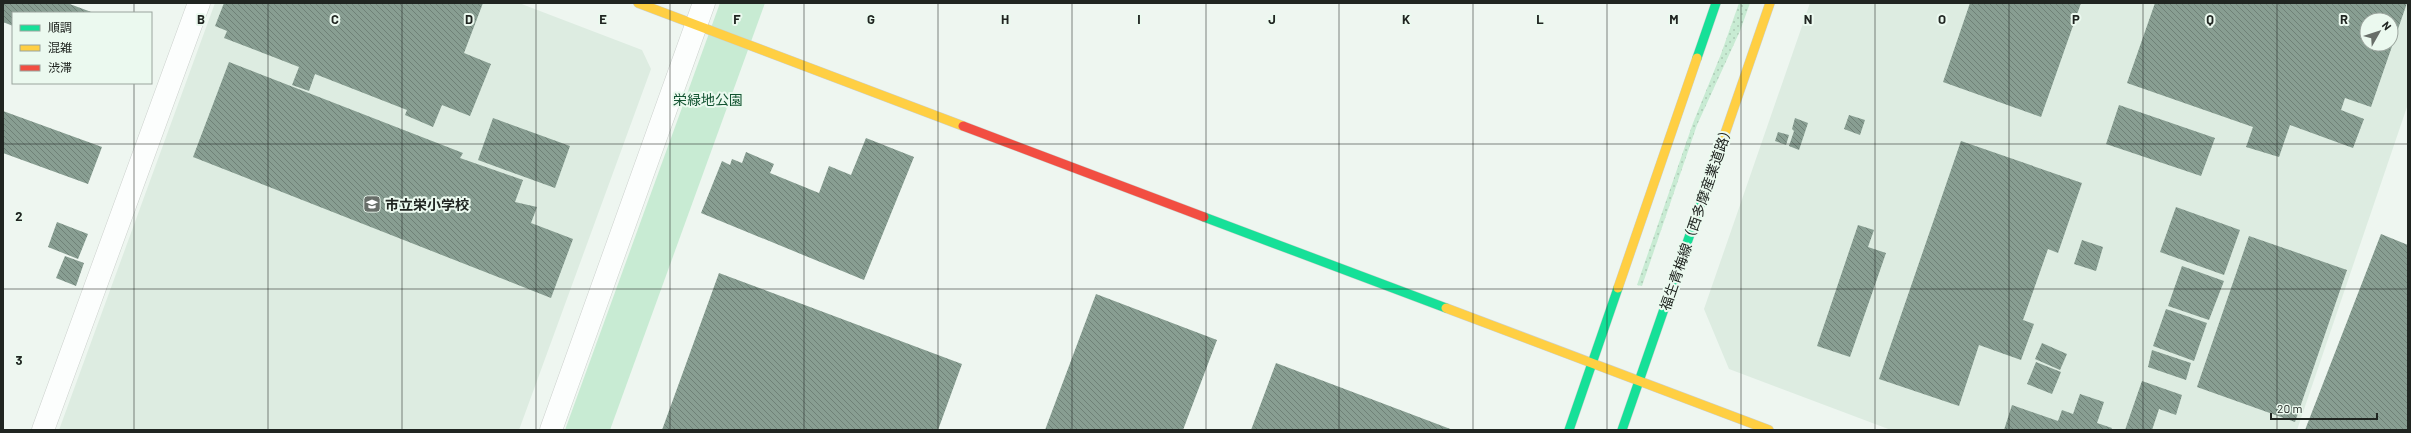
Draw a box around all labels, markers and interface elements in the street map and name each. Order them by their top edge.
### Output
text: B [197,11,205,27]
text: C [331,11,339,27]
text: D [465,11,473,27]
text: E [599,11,607,27]
text: F [733,11,741,27]
text: G [867,11,875,27]
text: H [1001,11,1009,27]
text: I [1137,11,1141,27]
text: J [1268,11,1276,27]
text: K [1402,11,1410,27]
text: L [1536,11,1544,27]
text: M [1669,11,1679,27]
text: N [1804,11,1812,27]
text: O [1938,11,1946,27]
text: P [2072,11,2080,27]
text: Q [2206,11,2214,27]
text: R [2340,11,2348,27]
legend [12,12,152,84]
north arrow [2359,12,2399,52]
text: N [2380,18,2395,32]
text: 順調 [48,20,72,34]
text: 混雑 [48,40,72,54]
text: 渋滞 [48,60,72,74]
park label: 栄緑地公園 [673,91,743,108]
street label: 福生青梅線（西多摩産業道路） [1656,122,1736,312]
school or university icon: 市立栄小学校 [362,194,382,214]
place label: 市立栄小学校 [385,196,469,213]
text: 2 [15,208,23,224]
text: 3 [15,352,23,368]
scale bar [2271,395,2377,421]
text: 20 m [2277,401,2303,415]

